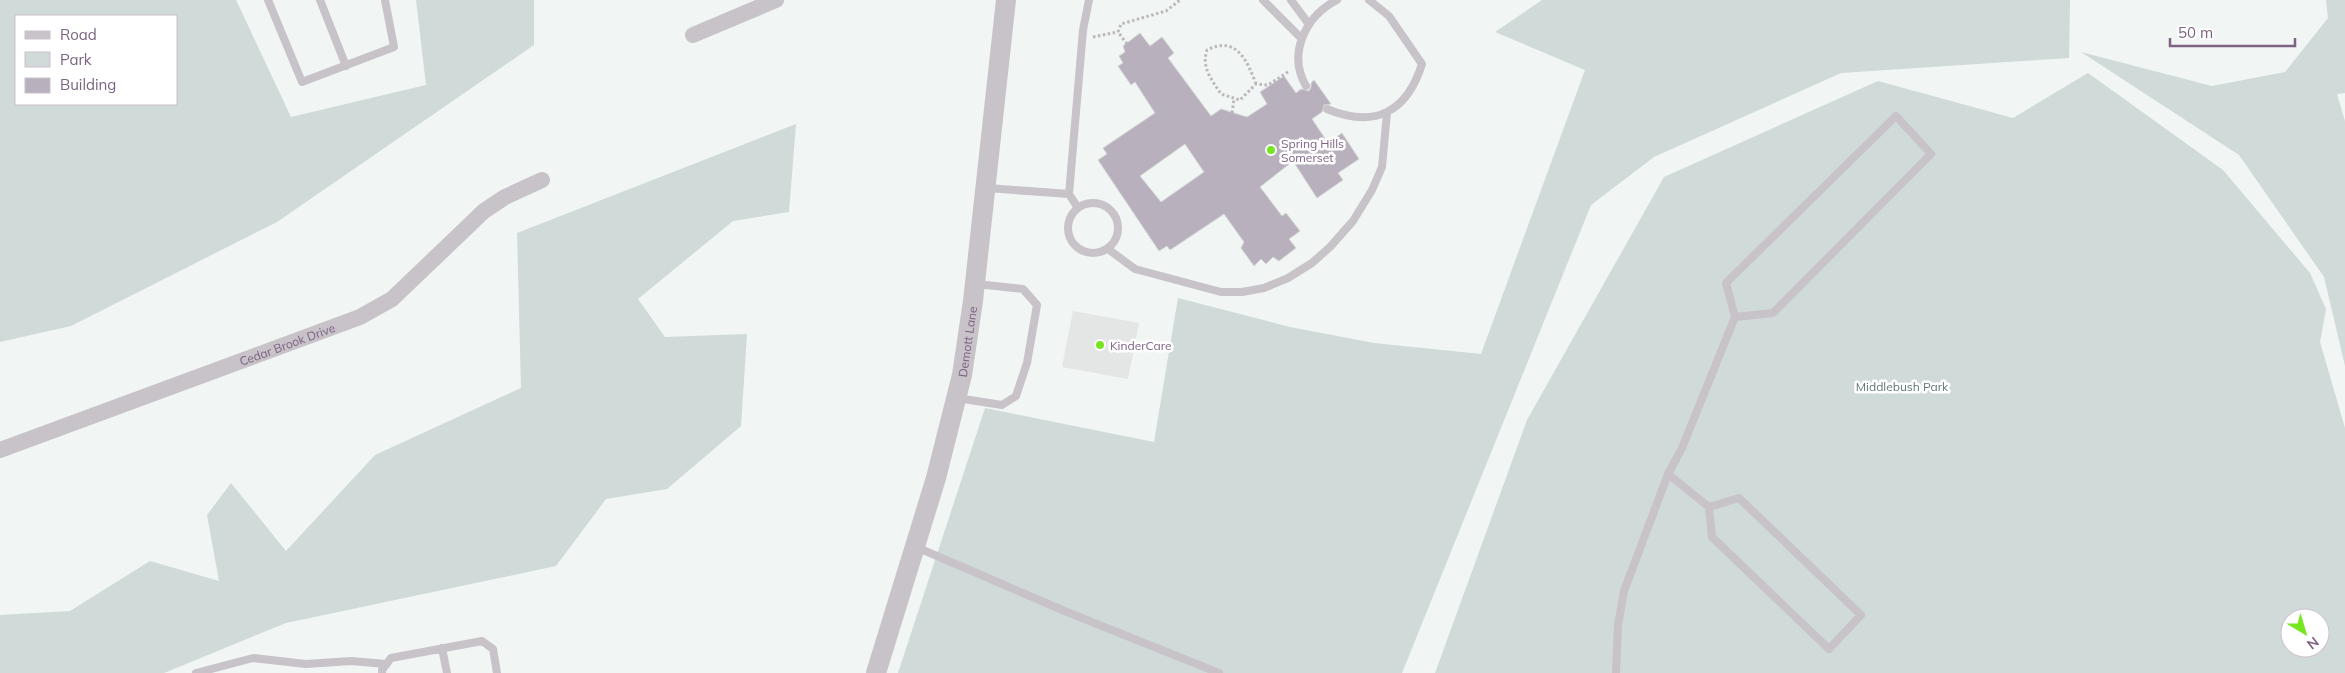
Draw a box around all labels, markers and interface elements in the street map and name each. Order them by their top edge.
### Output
legend [15,15,178,105]
scale bar [2170,15,2295,47]
text: 50 m [2178,23,2213,42]
text: Road [60,25,97,44]
text: Park [60,50,92,69]
text: Building [60,75,116,94]
place label: Spring Hills Somerset [1281,136,1344,165]
marker: Spring Hills Somerset [1265,144,1277,156]
street label: Demott Lane [954,305,980,378]
street label: Cedar Brook Drive [237,319,337,368]
place label: KinderCare [1110,338,1172,353]
marker: KinderCare [1094,339,1106,351]
park label: Middlebush Park [1856,379,1949,394]
north arrow [2280,608,2330,658]
text: N [2303,633,2323,654]

